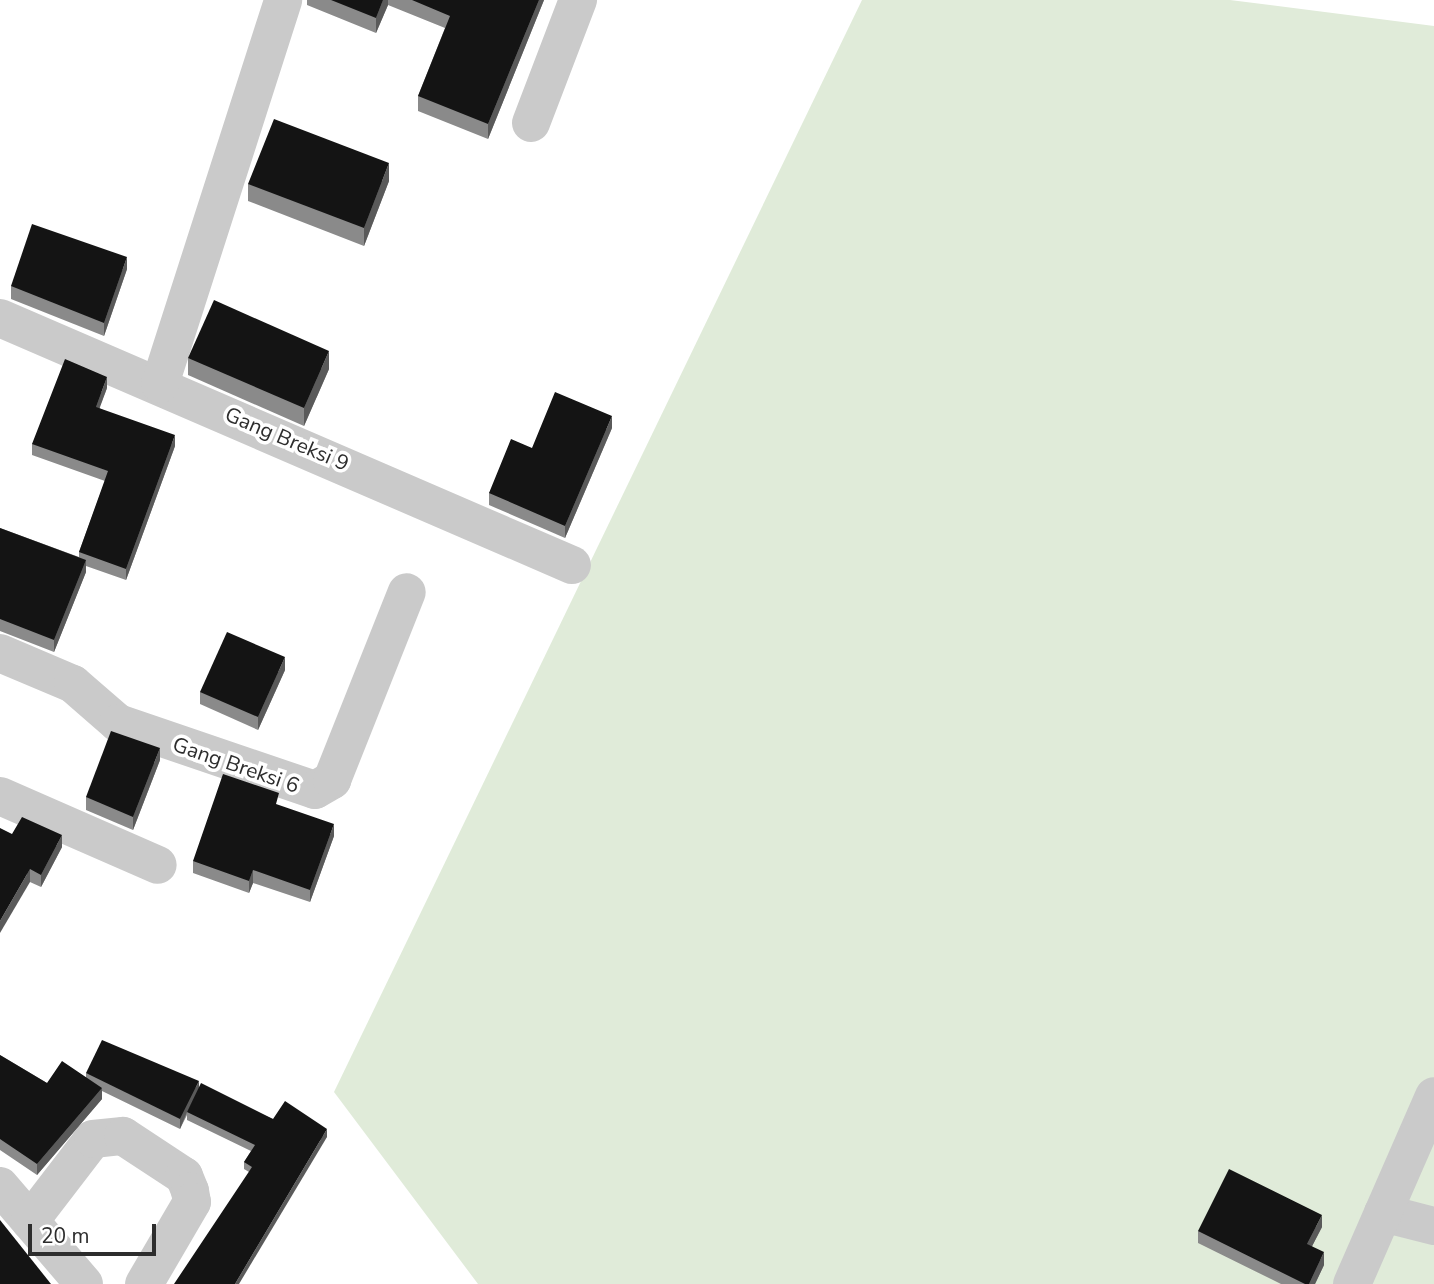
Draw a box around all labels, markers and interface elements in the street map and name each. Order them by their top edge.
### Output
street label: Gang Breksi 9 [221,402,353,476]
street label: Gang Breksi 6 [169,732,303,798]
scale bar [32,1210,159,1254]
text: 20 m [41,1222,90,1250]

